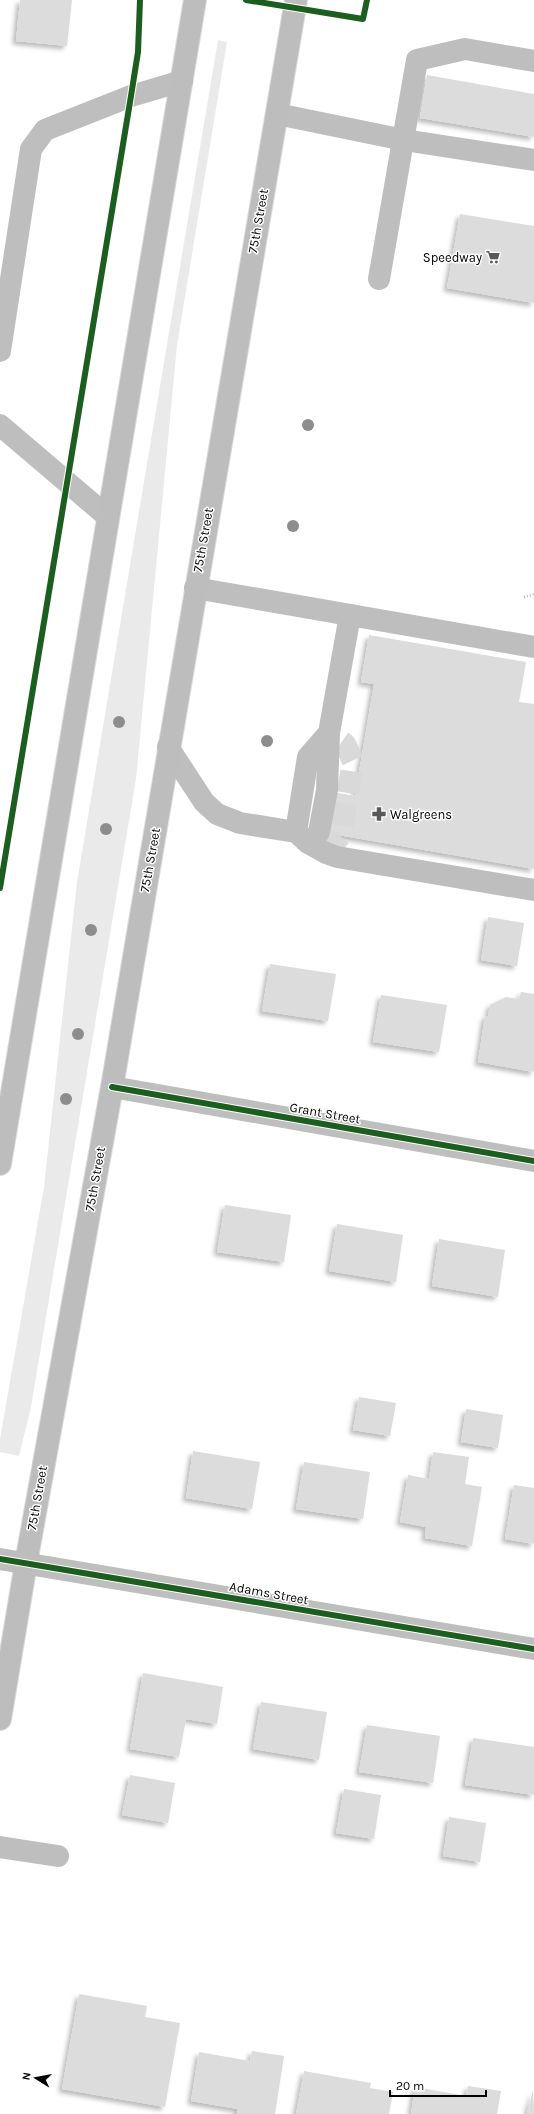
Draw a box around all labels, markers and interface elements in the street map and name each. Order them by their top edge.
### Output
street label: 75th Street [245,188,271,254]
supermarket icon: Speedway [485,249,501,265]
place label: Speedway [423,250,482,265]
street label: 75th Street [190,507,216,573]
pharmacy icon: Walgreens [371,806,387,822]
place label: Walgreens [390,807,452,822]
street label: 75th Street [137,827,163,893]
street label: Grant Street [288,1099,362,1127]
street label: 75th Street [82,1146,108,1212]
street label: 75th Street [24,1465,50,1531]
street label: Adams Street [228,1579,310,1607]
north arrow [16,2058,56,2098]
text: N [20,2071,34,2081]
scale bar [390,2072,486,2098]
text: 20 m [396,2079,424,2093]

